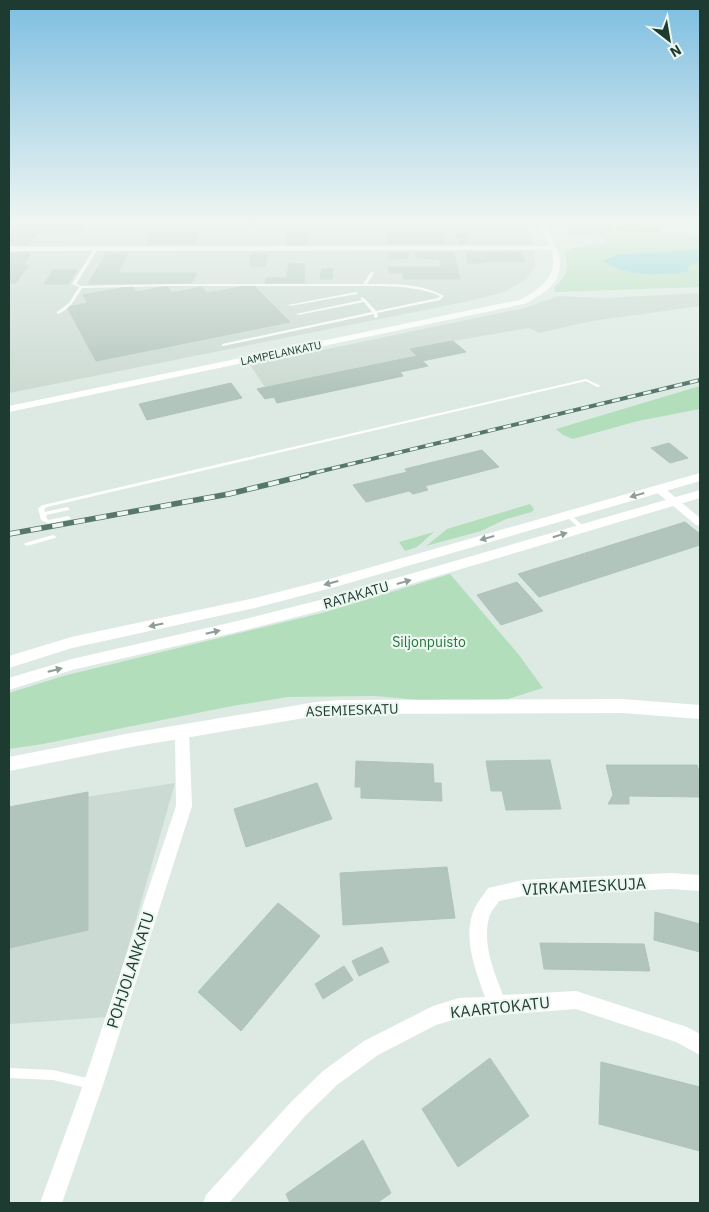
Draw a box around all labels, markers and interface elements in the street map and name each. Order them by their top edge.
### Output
north arrow [644,15,694,65]
text: N [667,41,685,61]
street label: LAMPELANKATU [239,338,323,368]
one-way arrow [629,492,644,500]
one-way arrow [553,531,568,539]
one-way arrow [480,535,495,543]
street label: RATAKATU [321,577,391,613]
one-way arrow [397,577,412,585]
one-way arrow [324,579,339,587]
one-way arrow [149,621,164,629]
one-way arrow [206,628,221,636]
park label: Siljonpuisto [392,633,466,651]
one-way arrow [48,665,63,673]
street label: ASEMIESKATU [305,699,399,721]
street label: VIRKAMIESKUJA [522,873,646,899]
street label: POHJOLANKATU [102,909,158,1031]
street label: KAARTOKATU [449,992,551,1022]

